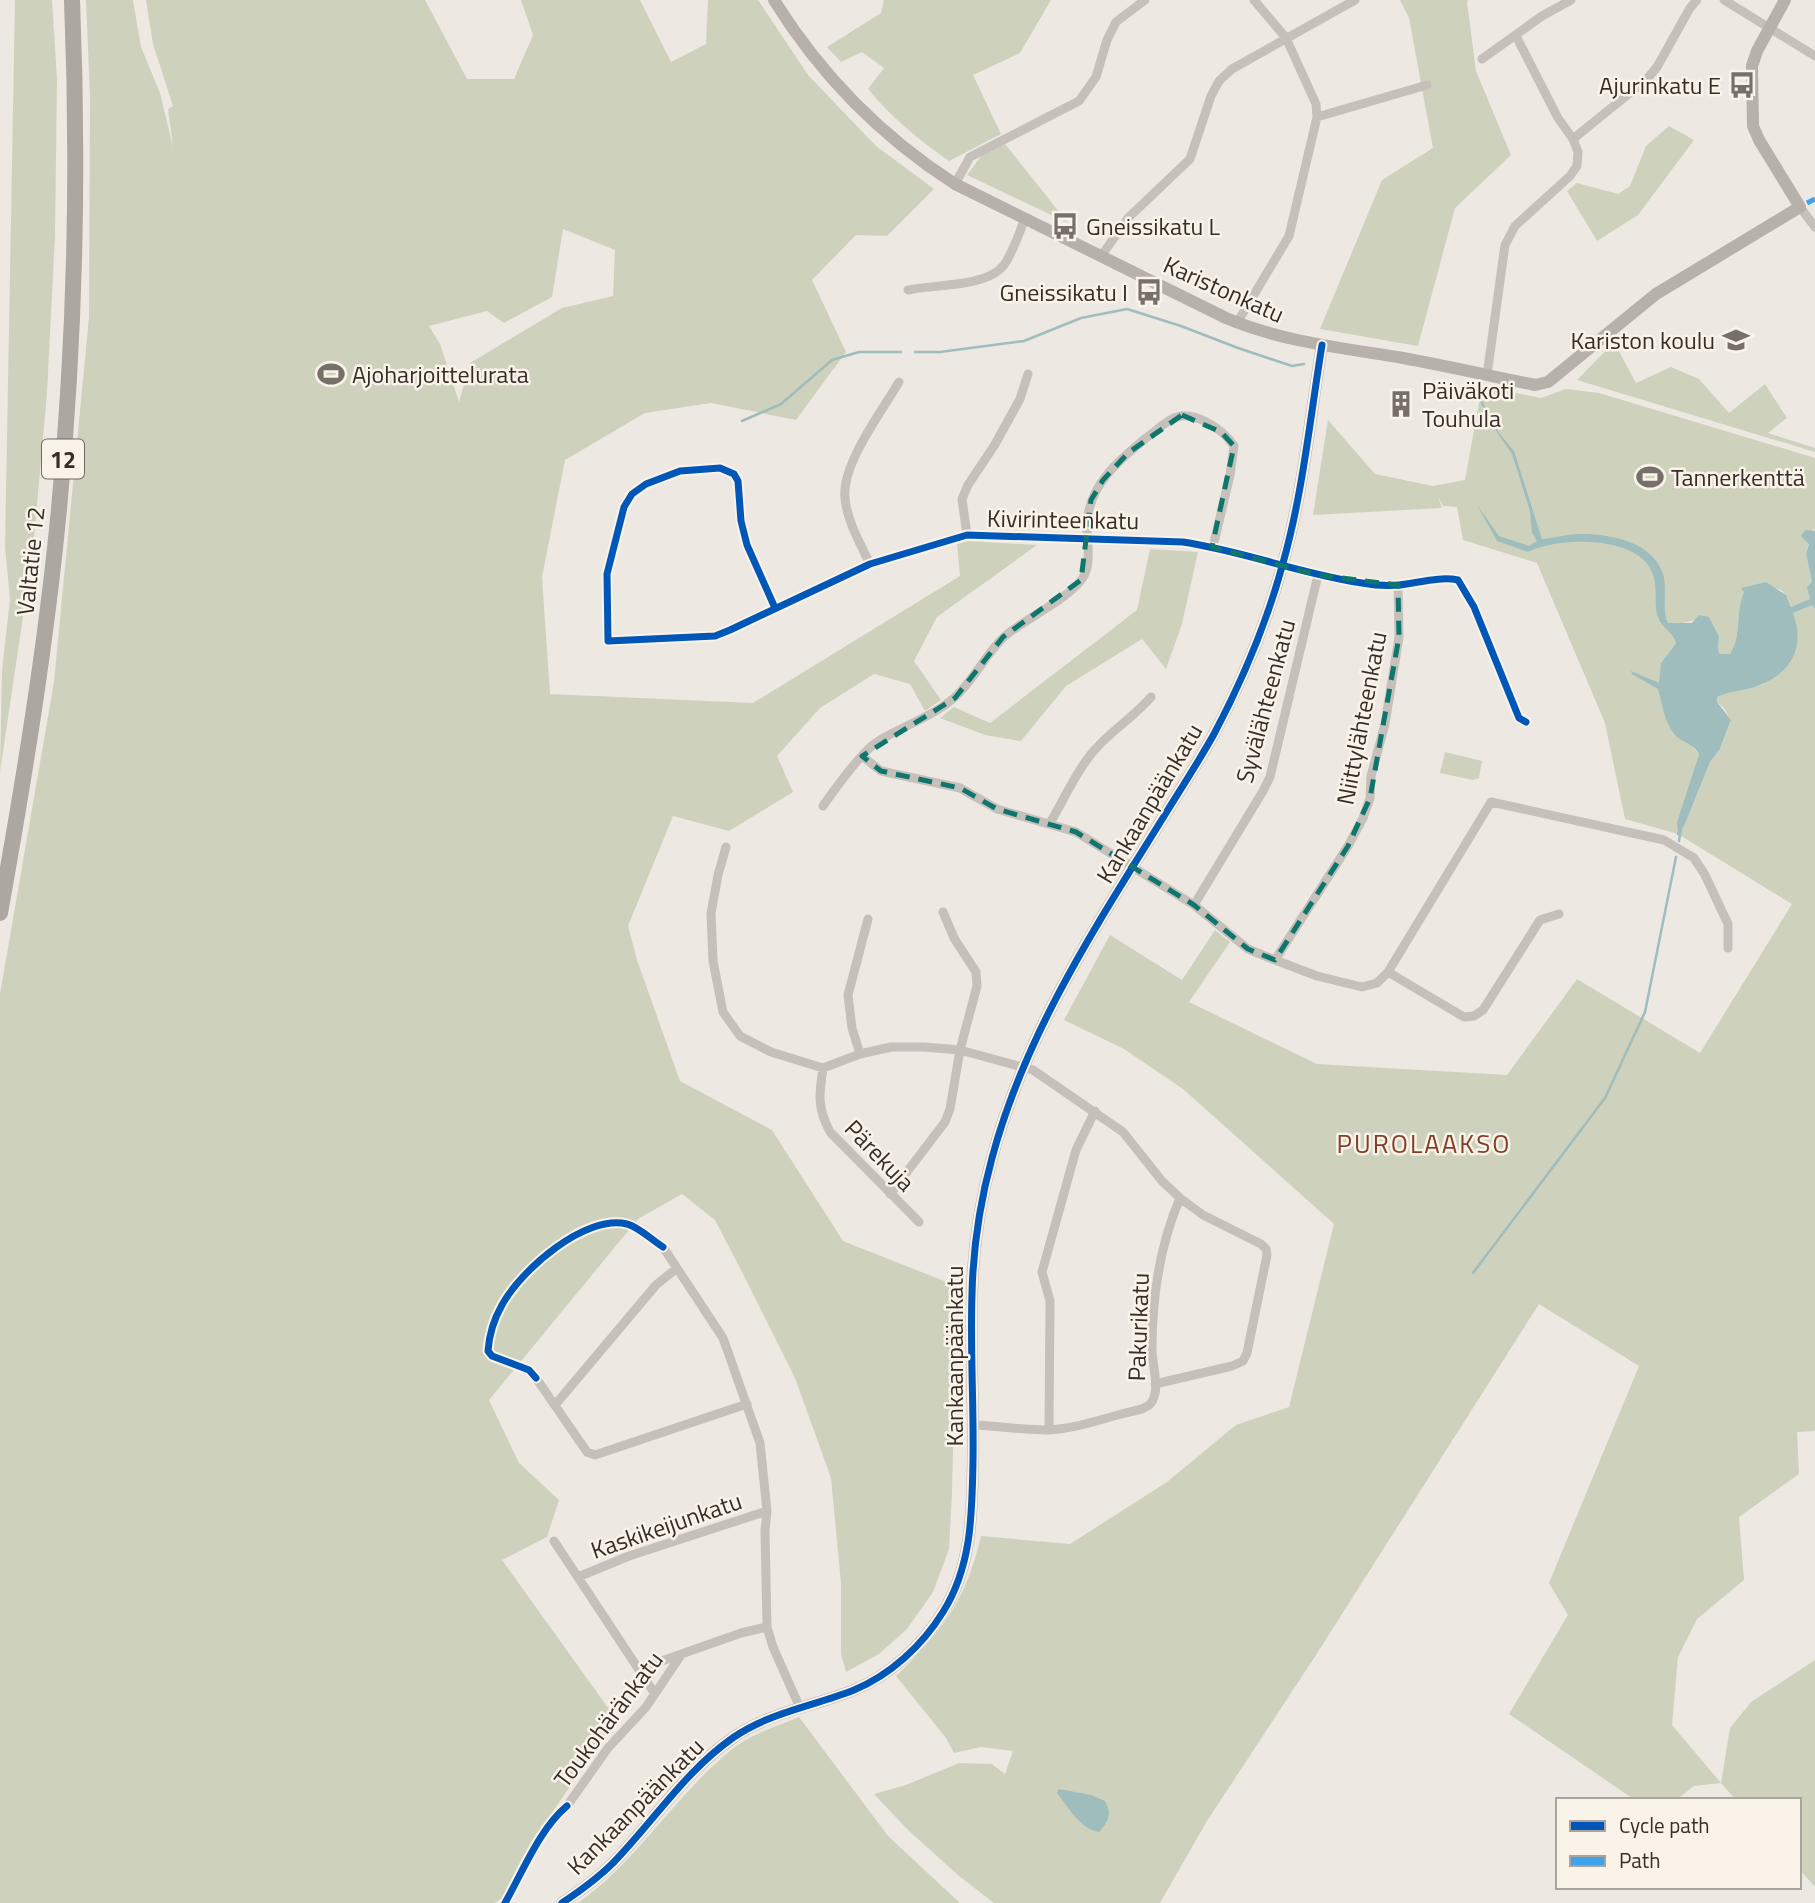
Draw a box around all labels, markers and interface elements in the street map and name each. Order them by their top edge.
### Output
place label: Ajurinkatu E [1599,67,1721,103]
bus stop icon: Ajurinkatu E [1727,70,1757,100]
place label: Gneissikatu L [1086,208,1221,244]
bus stop icon: Gneissikatu L [1050,211,1080,241]
street label: Karistonkatu [1158,246,1290,332]
place label: Gneissikatu I [1000,274,1128,310]
bus stop icon: Gneissikatu I [1134,277,1164,307]
place label: Kariston koulu [1570,322,1715,358]
school or university icon: Kariston koulu [1721,325,1751,355]
place label: Ajoharjoittelurata [352,356,529,392]
sports icon: Ajoharjoittelurata [316,359,346,389]
place label: Päiväkoti Touhula [1422,372,1514,436]
building icon: Päiväkoti Touhula [1386,389,1416,419]
road number: 12 [42,440,84,478]
place label: Tannerkenttä [1671,459,1805,495]
sports icon: Tannerkenttä [1635,462,1665,492]
street label: Kivirinteenkatu [987,500,1139,538]
street label: Valtatie 12 [6,505,54,617]
street label: Syvälähteenkatu [1226,615,1304,787]
street label: Niittylähteenkatu [1327,628,1395,808]
street label: Kankaanpäänkatu [1087,716,1211,890]
street label: Pärekuja [837,1111,923,1199]
district label: PUROLAAKSO [1337,1124,1511,1163]
street label: Kankaanpäänkatu [936,1265,972,1447]
street label: Pakurikatu [1118,1272,1158,1382]
street label: Kaskikeijunkatu [586,1482,746,1568]
street label: Toukohäränkatu [545,1643,671,1795]
street label: Kankaanpäänkatu [558,1729,712,1883]
legend [1556,1798,1801,1889]
text: Cycle path [1619,1809,1710,1841]
text: Path [1619,1844,1661,1876]

